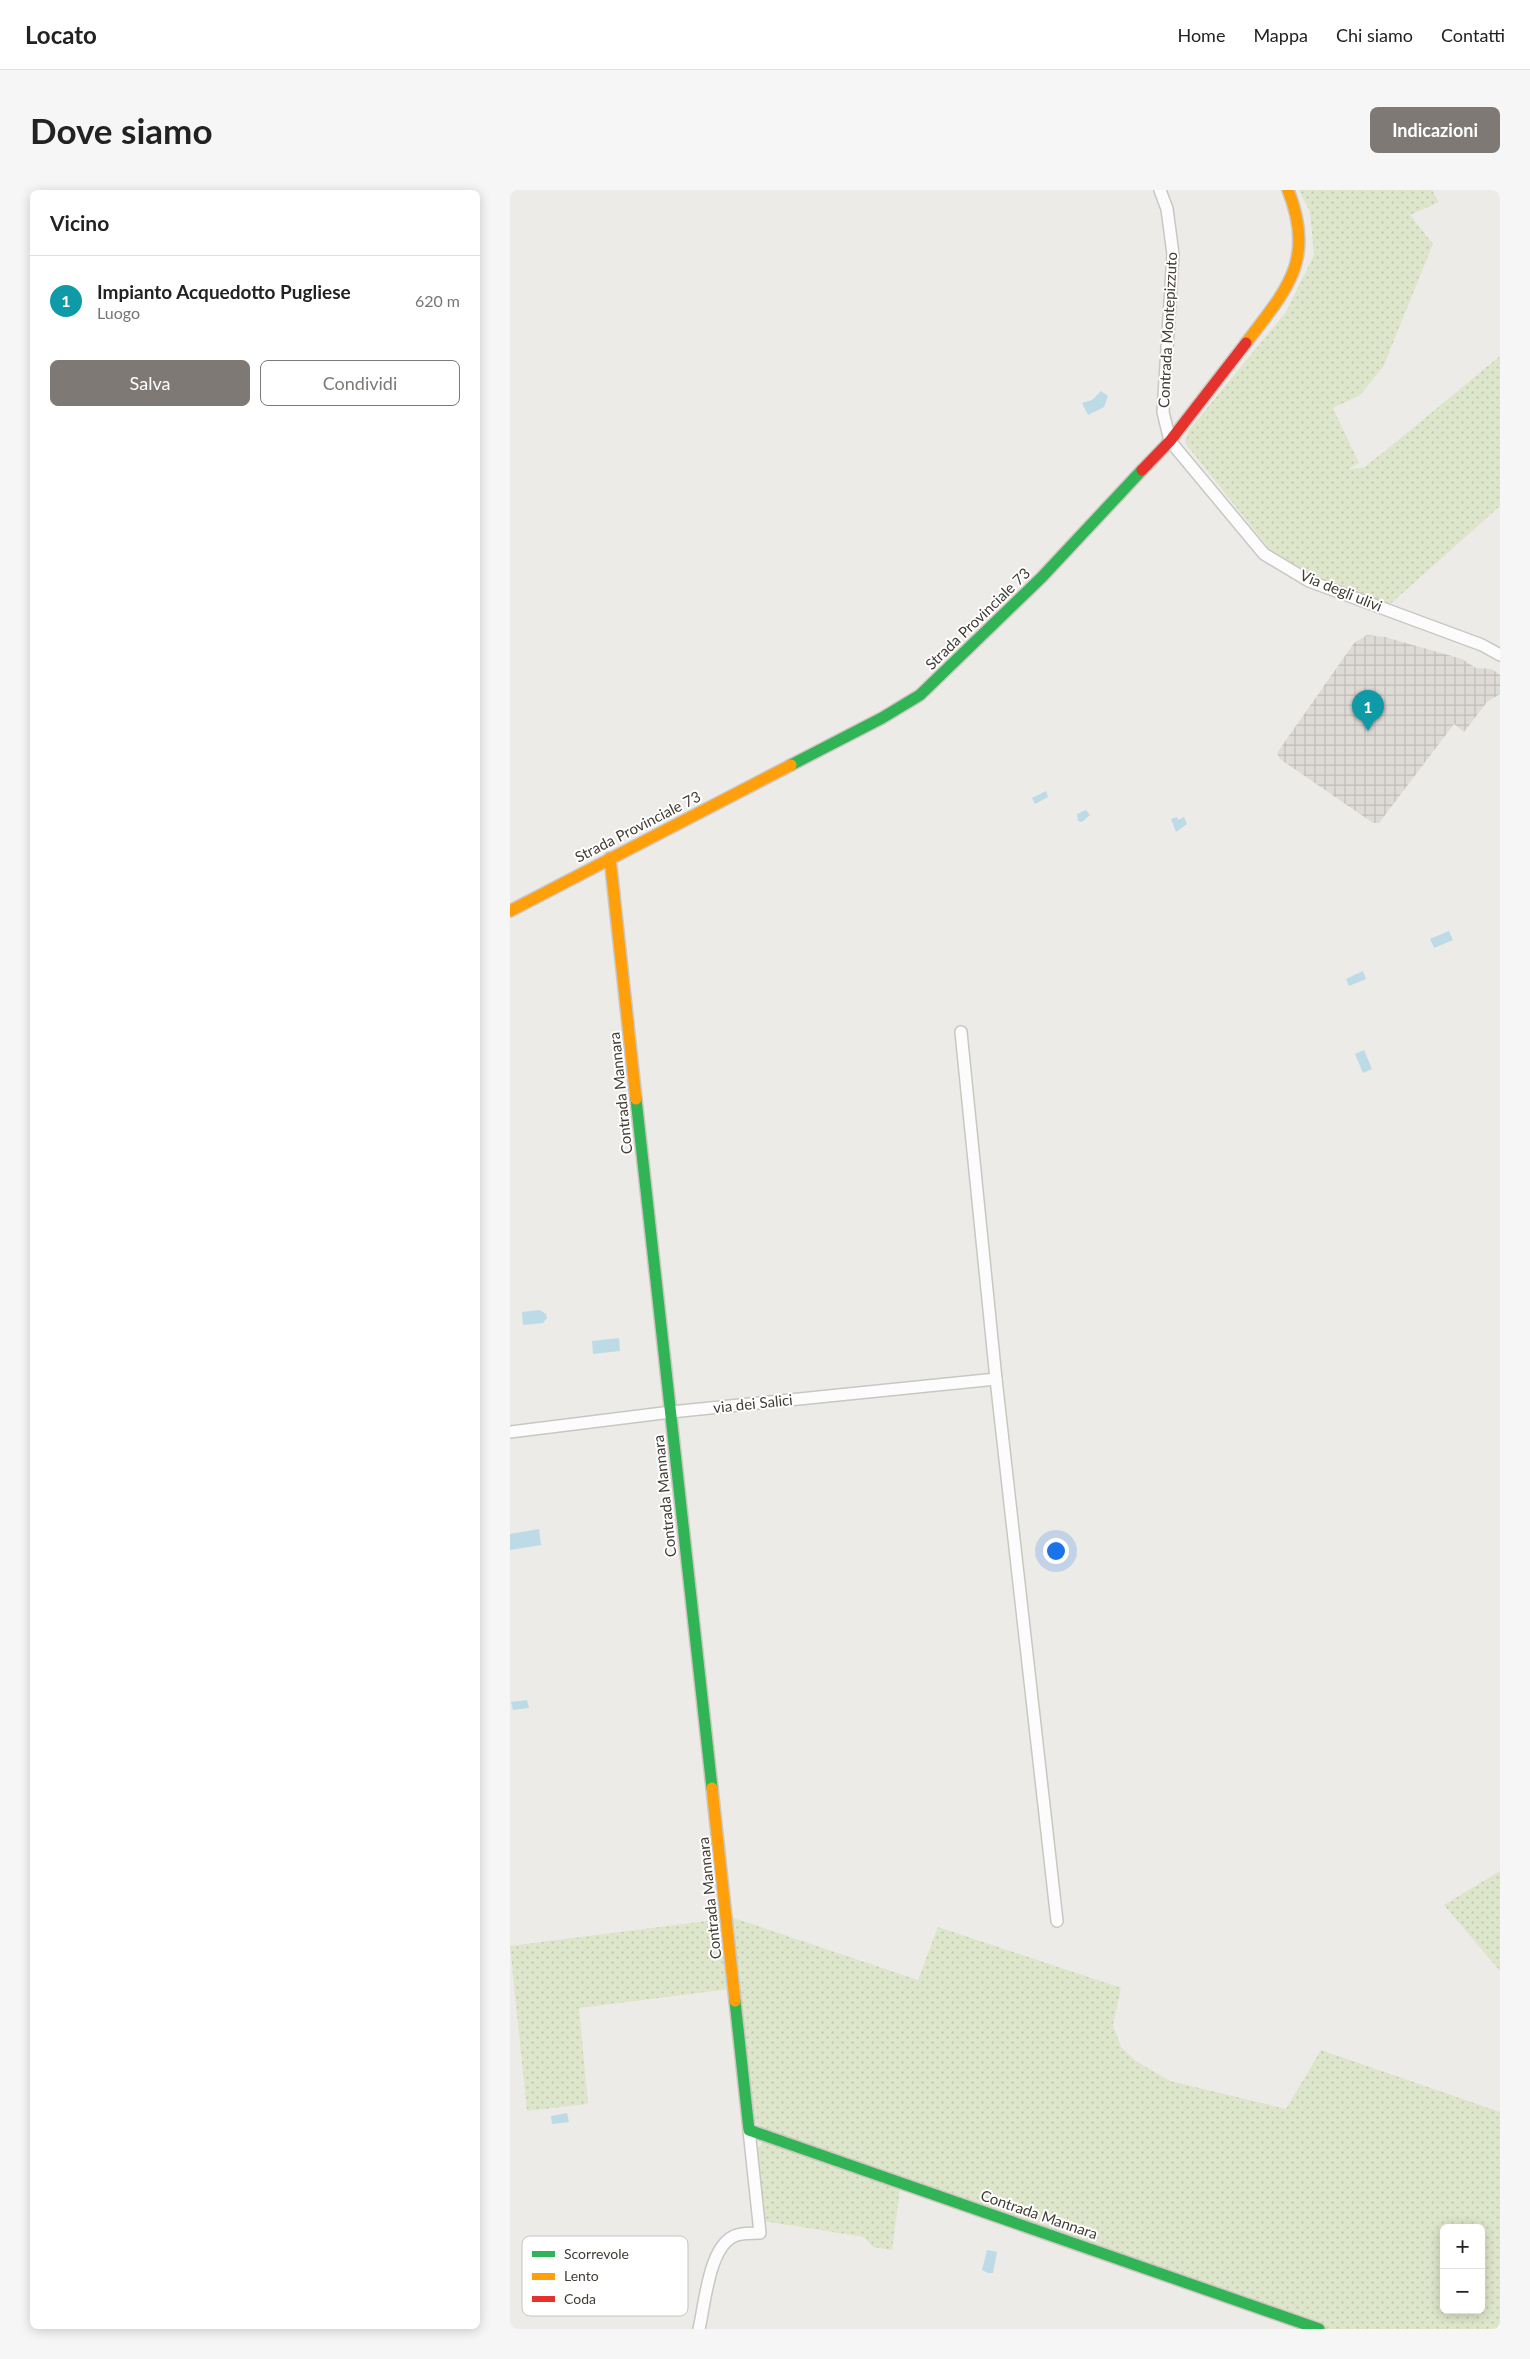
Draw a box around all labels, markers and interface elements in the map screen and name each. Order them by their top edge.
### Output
text: Locato [25,20,97,49]
text: Home [1177,24,1225,46]
text: Mappa [1253,24,1308,46]
text: Chi siamo [1336,24,1413,46]
text: Contatti [1441,24,1505,46]
button: Indicazioni [1370,107,1500,153]
text: Dove siamo [30,109,213,151]
text: Vicino [50,210,109,235]
street label: Contrada Montepizzuto [1154,252,1180,408]
text: Impianto Acquedotto Pugliese [97,280,351,303]
text: 1 [61,291,71,310]
text: 620 m [415,291,460,310]
text: Luogo [97,303,140,322]
button: Salva [50,360,250,406]
button: Condividi [260,360,460,406]
street label: Strada Provinciale 73 [921,564,1033,673]
street label: Via degli ulivi [1298,565,1385,615]
pin: 1 [1352,690,1384,731]
street label: Strada Provinciale 73 [572,787,703,866]
street label: Contrada Mannara [605,1031,635,1155]
street label: via dei Salici [712,1390,794,1416]
street label: Contrada Mannara [649,1434,679,1558]
your location [1043,1538,1069,1564]
street label: Contrada Mannara [694,1836,724,1960]
street label: Contrada Mannara [978,2186,1100,2243]
map controls [1440,2224,1485,2314]
button: + [1440,2224,1485,2269]
legend [522,2236,688,2316]
text: Scorrevole [564,2245,629,2262]
text: Lento [564,2267,599,2284]
button: − [1440,2269,1485,2314]
text: Coda [564,2290,596,2307]

